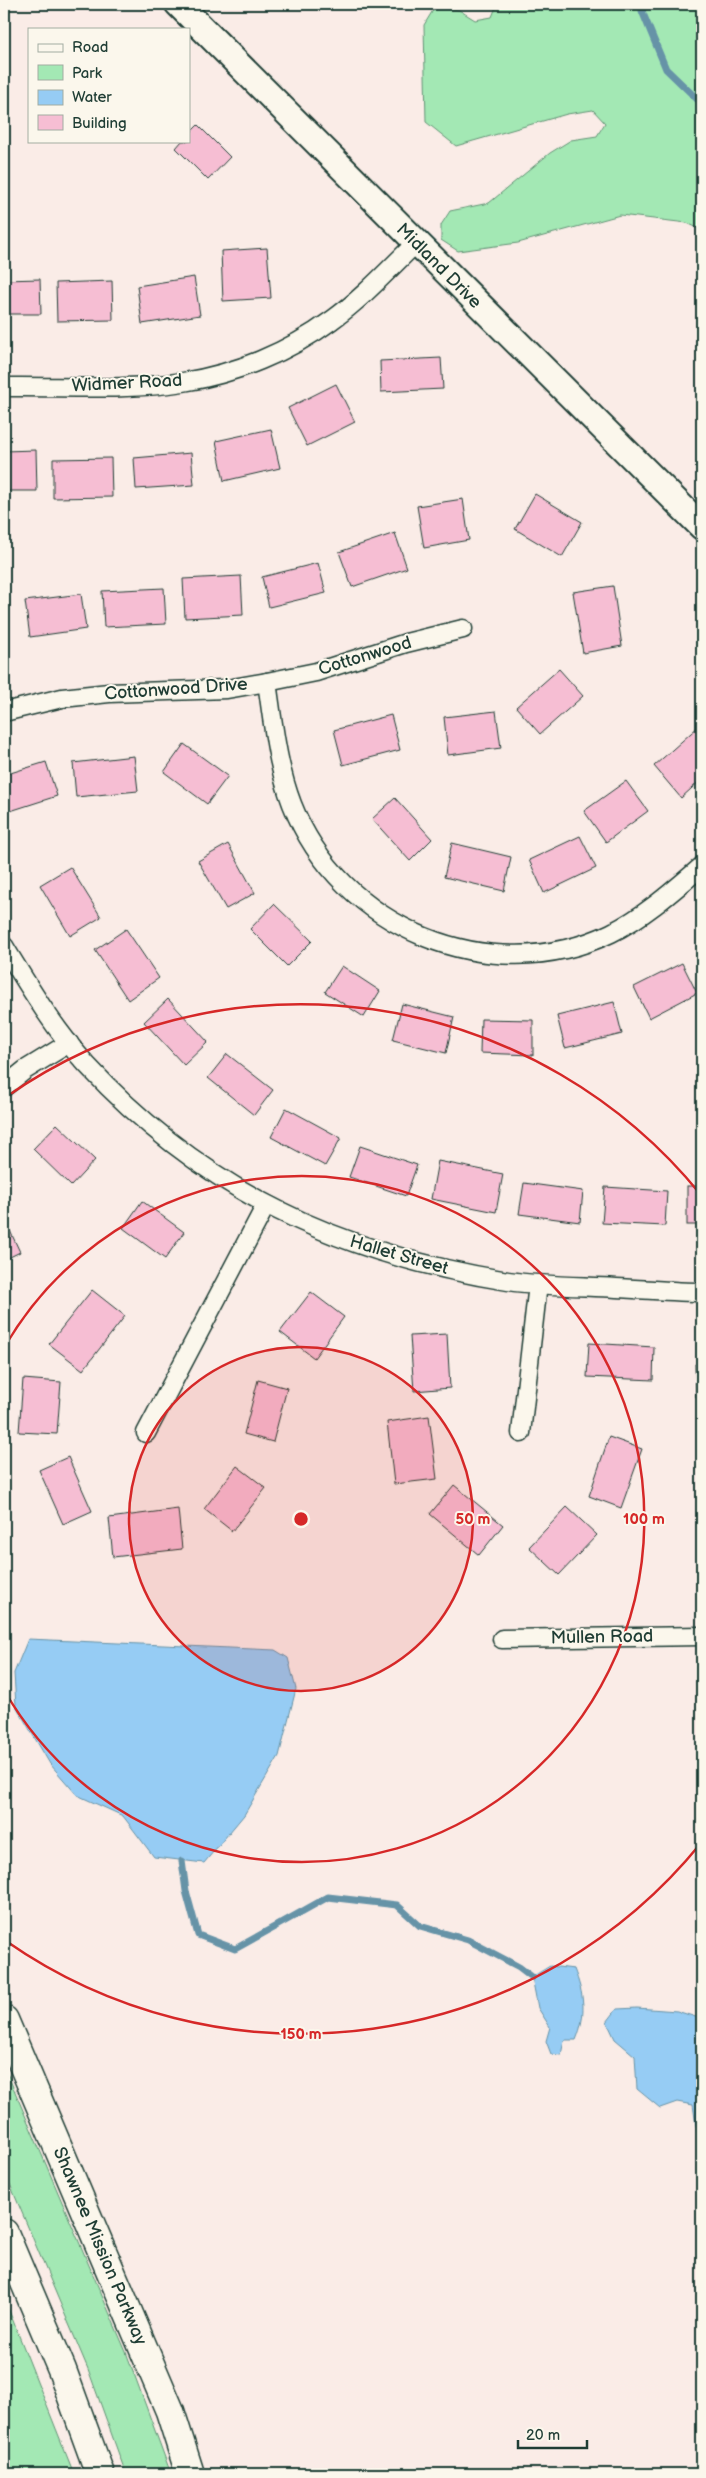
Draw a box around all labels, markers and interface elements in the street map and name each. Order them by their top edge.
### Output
legend [28,28,190,142]
text: Road [72,38,108,57]
text: Park [72,64,103,83]
text: Water [72,88,112,107]
text: Building [72,114,127,133]
street label: Midland Drive [392,219,486,313]
street label: Widmer Road [71,370,183,396]
street label: Cottonwood [316,632,414,680]
street label: Cottonwood Drive [104,674,249,704]
street label: Hallet Street [347,1231,451,1279]
centre of rings [292,1510,310,1528]
text: 50 m [456,1510,491,1529]
text: 100 m [623,1510,665,1529]
street label: Mullen Road [550,1626,654,1648]
text: 150 m [280,2025,322,2044]
street label: Shawnee Mission Parkway [49,2144,152,2349]
scale bar [518,2418,587,2450]
text: 20 m [526,2426,560,2445]

